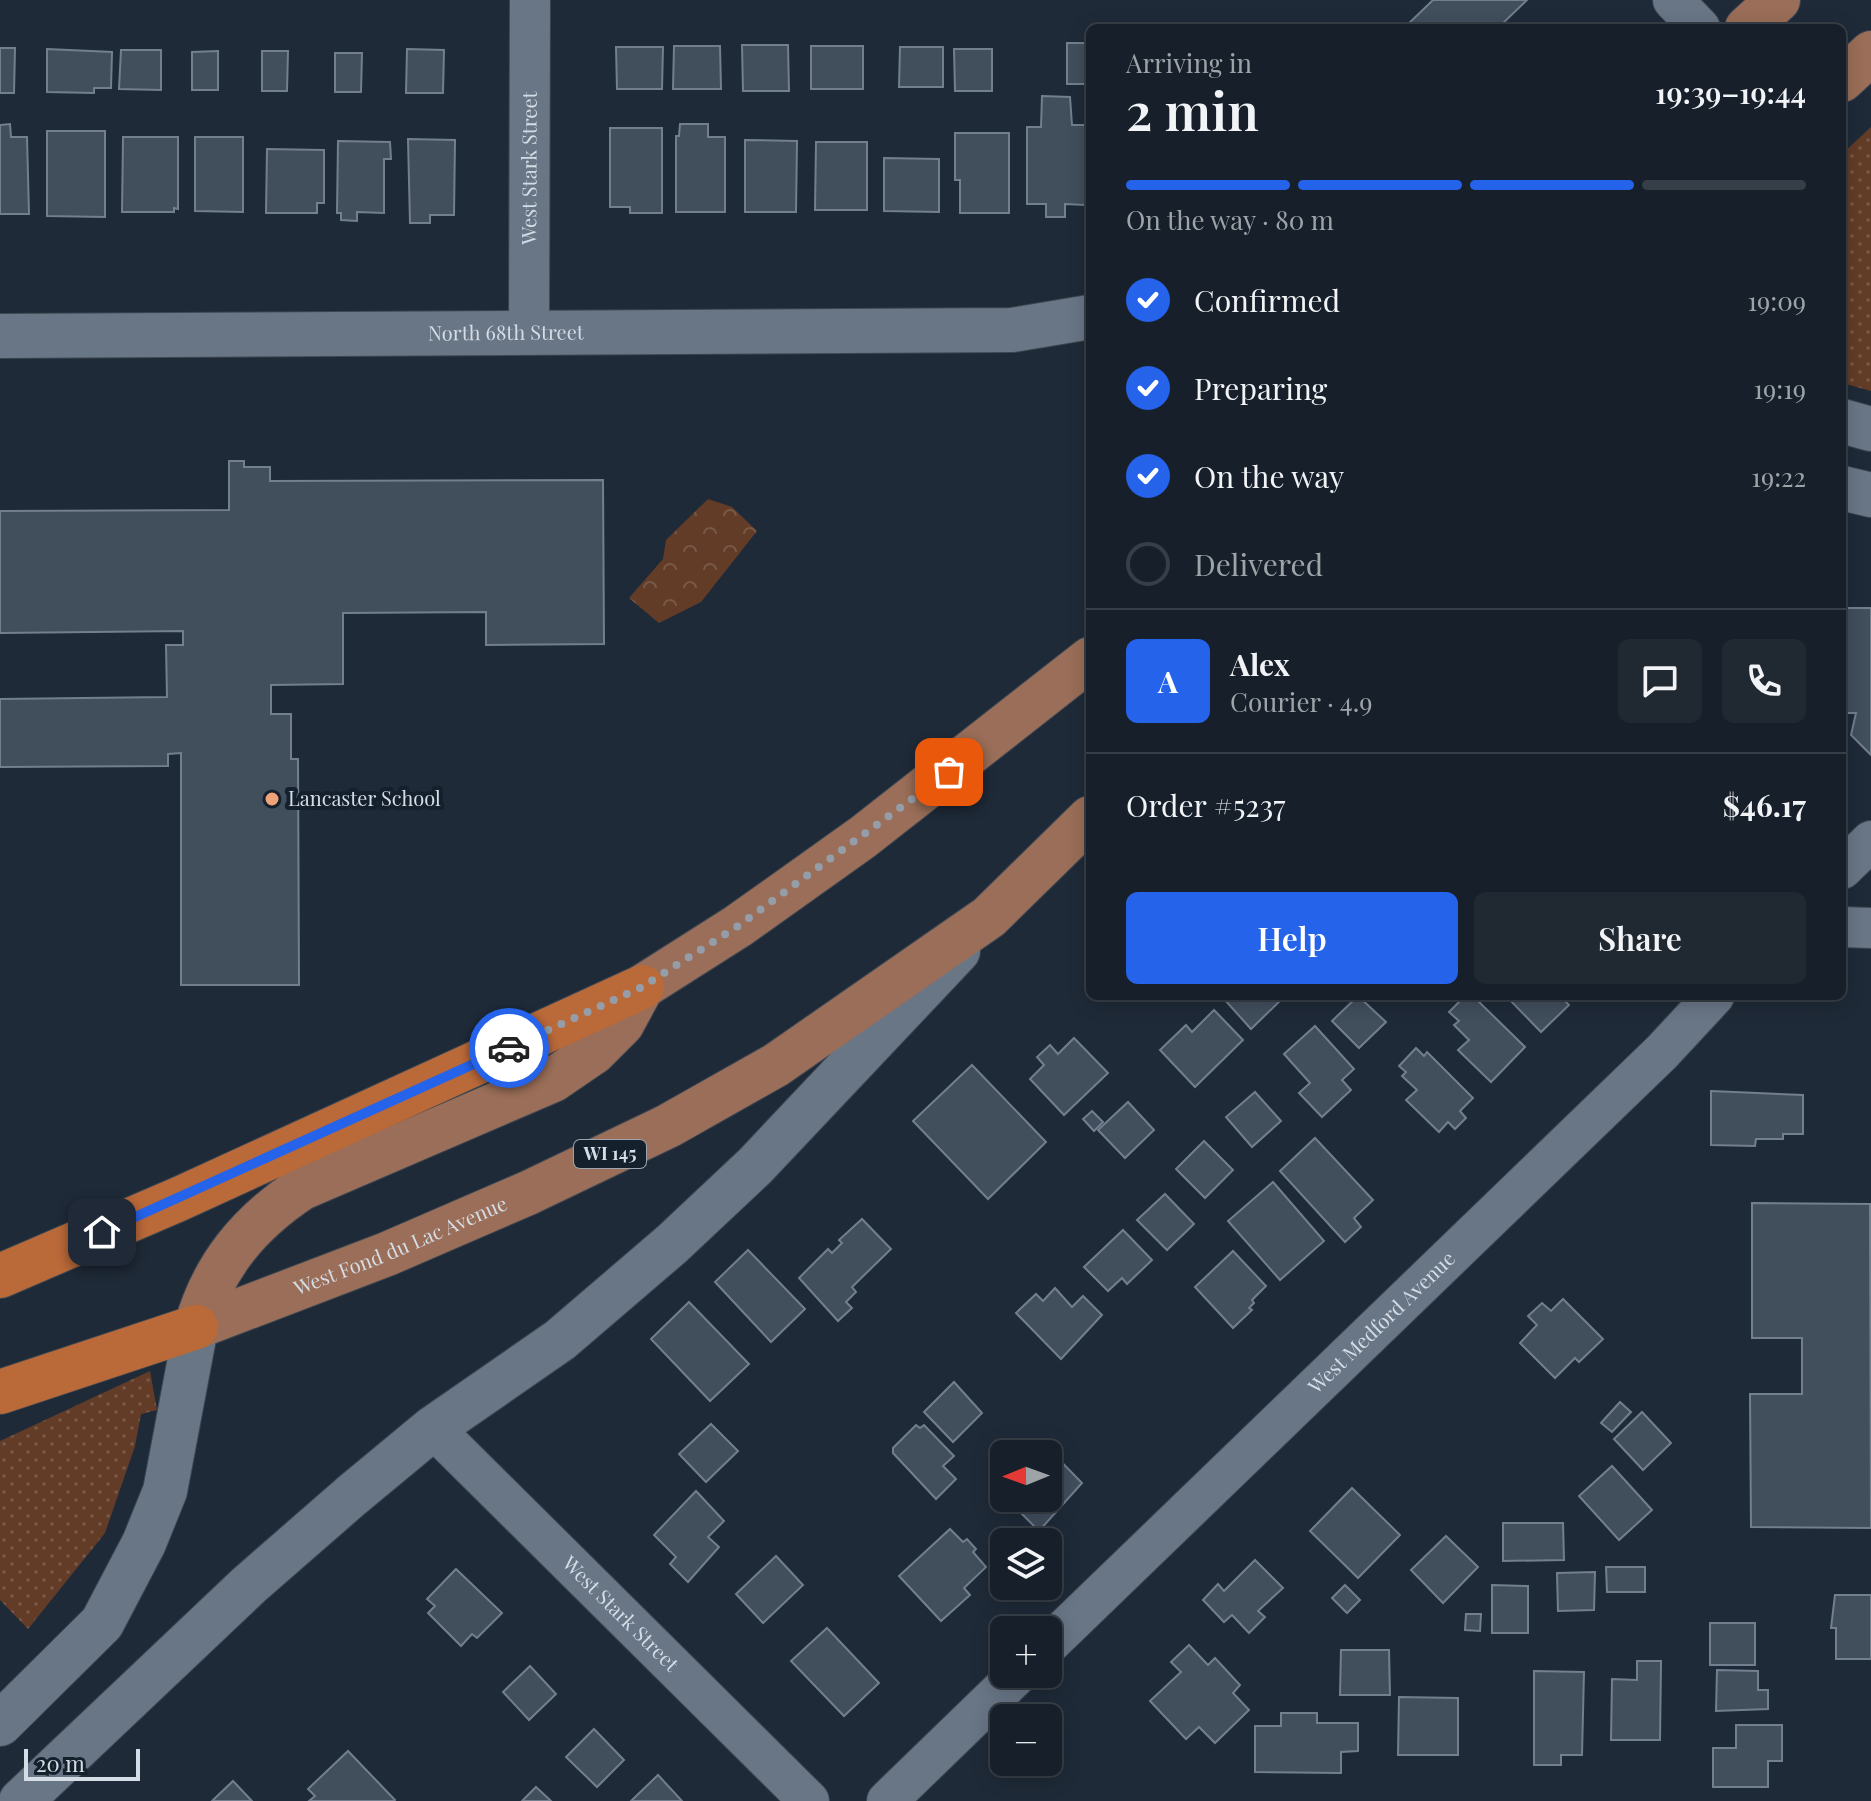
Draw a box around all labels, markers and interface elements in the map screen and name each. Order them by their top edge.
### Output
text: Arriving in [1126,45,1252,80]
text: 19:39–19:44 [1655,72,1806,112]
text: 2 min [1126,75,1259,144]
street label: West Stark Street [514,90,542,246]
text: On the way · 80 m [1126,202,1334,237]
icon: check [1126,278,1170,322]
text: Confirmed [1194,280,1340,320]
text: 19:09 [1747,283,1806,318]
street label: North 68th Street [428,318,585,345]
icon: check [1126,366,1170,410]
text: Preparing [1194,368,1327,408]
text: 19:19 [1753,371,1806,406]
icon: check [1126,454,1170,498]
text: On the way [1194,456,1344,496]
text: 19:22 [1751,459,1806,494]
text: Delivered [1194,544,1323,584]
button: chat [1618,639,1702,723]
button: phone [1722,639,1806,723]
text: Alex [1230,644,1290,684]
text: A [1158,661,1178,701]
text: Courier · 4.9 [1230,684,1372,719]
pin [915,738,983,806]
icon: bag [927,750,971,794]
place label: Lancaster School [288,784,441,811]
text: Order #5237 [1126,785,1285,825]
text: $46.17 [1723,785,1806,825]
marker: Lancaster School [263,790,281,808]
button: Help [1126,892,1458,984]
button: Share [1474,892,1806,984]
courier [469,1008,549,1088]
icon: car [487,1026,531,1070]
road number: WI 145 [574,1140,646,1168]
street label: West Fond du Lac Avenue [289,1189,511,1301]
pin [68,1198,136,1266]
icon: home [80,1210,124,1254]
street label: West Medford Avenue [1301,1244,1460,1399]
north arrow [990,1440,1062,1512]
map controls [990,1440,1062,1776]
button: layers [990,1528,1062,1600]
street label: West Stark Street [557,1549,686,1677]
button: + [990,1616,1062,1688]
button: − [990,1704,1062,1776]
scale bar [24,1745,140,1781]
text: 20 m [36,1748,85,1778]

